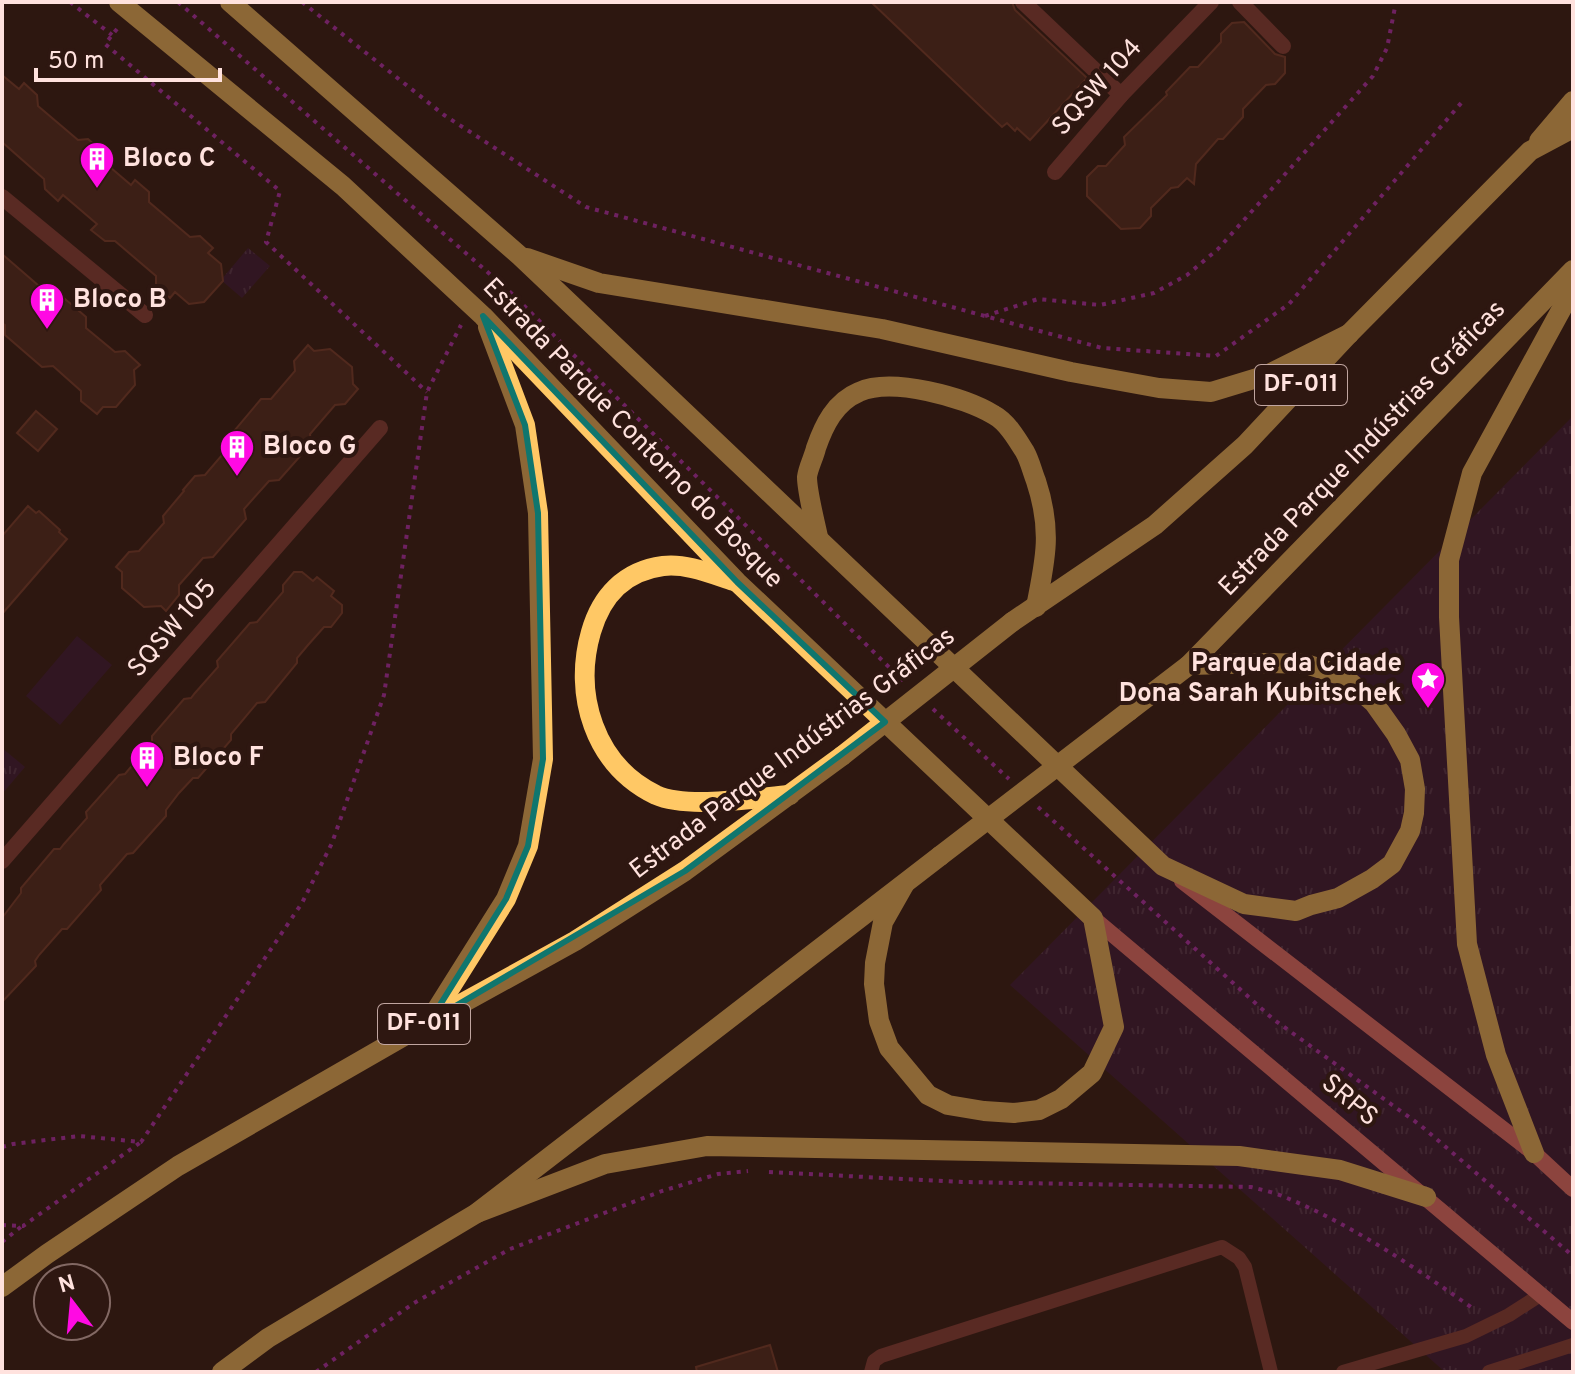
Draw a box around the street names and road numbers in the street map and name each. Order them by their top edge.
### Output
street label: SQSW 104 [1046,33,1150,143]
street label: Estrada Parque Contorno do Bosque [474,272,790,596]
street label: Estrada Parque Indústrias Gráficas [1213,294,1513,604]
road number: DF-011 [1255,365,1347,405]
street label: SQSW 105 [121,573,225,685]
street label: Estrada Parque Indústrias Gráficas [624,621,962,887]
road number: DF-011 [378,1004,470,1044]
street label: SRPS [1314,1068,1384,1134]

